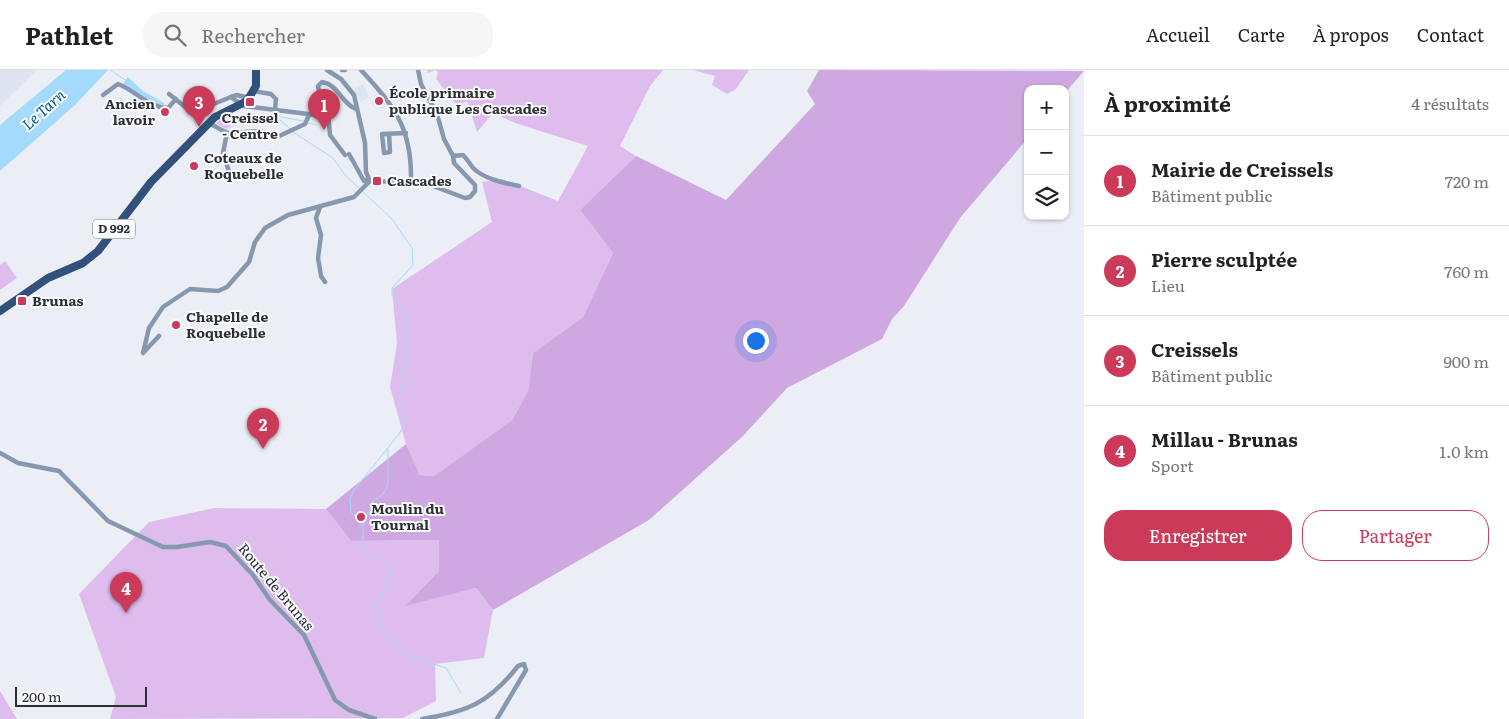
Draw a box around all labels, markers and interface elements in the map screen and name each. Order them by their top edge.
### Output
search box [143,12,493,57]
text: Pathlet [25,17,113,52]
icon: search [161,21,189,49]
text: Rechercher [201,21,305,49]
text: Accueil [1146,21,1210,48]
text: Carte [1238,21,1285,48]
text: À propos [1313,21,1389,48]
text: Contact [1417,21,1484,48]
place label: École primaire publique Les Cascades [389,82,547,118]
water label: Le Tarn [16,83,70,135]
map controls [1024,85,1069,220]
button: + [1024,85,1069,130]
pin: 3 [183,86,215,127]
text: À proximité [1104,87,1231,118]
pin: 1 [308,89,340,130]
text: 4 résultats [1411,91,1489,115]
place label: Ancien lavoir [105,93,155,129]
marker: École primaire publique Les Cascades [373,95,385,107]
marker: Creissel - Centre [244,96,256,108]
marker: Ancien lavoir [159,106,171,118]
place label: Creissel - Centre [221,107,279,143]
button: − [1024,130,1069,175]
place label: Coteaux de Roquebelle [204,147,284,183]
text: Mairie de Creissels [1151,155,1333,183]
marker: Coteaux de Roquebelle [188,160,200,172]
text: 1 [1117,169,1123,193]
text: 720 m [1445,169,1489,193]
place label: Cascades [387,170,451,190]
marker: Cascades [371,175,383,187]
button: layers [1024,175,1069,220]
text: Bâtiment public [1151,183,1273,207]
road number: D 992 [93,220,135,238]
text: Pierre sculptée [1151,245,1297,273]
text: 2 [1116,259,1124,283]
text: 760 m [1444,259,1489,283]
text: Lieu [1151,273,1185,297]
place label: Brunas [32,290,83,310]
marker: Brunas [16,295,28,307]
place label: Chapelle de Roquebelle [186,306,268,342]
marker: Chapelle de Roquebelle [170,319,182,331]
your location [743,328,769,354]
text: Creissels [1151,335,1238,363]
text: 3 [1116,349,1124,373]
text: 900 m [1443,349,1489,373]
text: Bâtiment public [1151,363,1273,387]
pin: 2 [247,408,279,449]
text: Millau - Brunas [1151,425,1298,453]
text: 4 [1115,439,1125,463]
text: 1.0 km [1440,439,1489,463]
text: Sport [1151,453,1194,477]
place label: Moulin du Tournal [371,498,444,534]
button: Enregistrer [1104,510,1292,561]
button: Partager [1302,510,1489,561]
marker: Moulin du Tournal [355,511,367,523]
street label: Route de Brunas [234,538,319,634]
pin: 4 [110,572,142,613]
scale bar [15,684,148,707]
text: 200 m [22,686,62,706]

